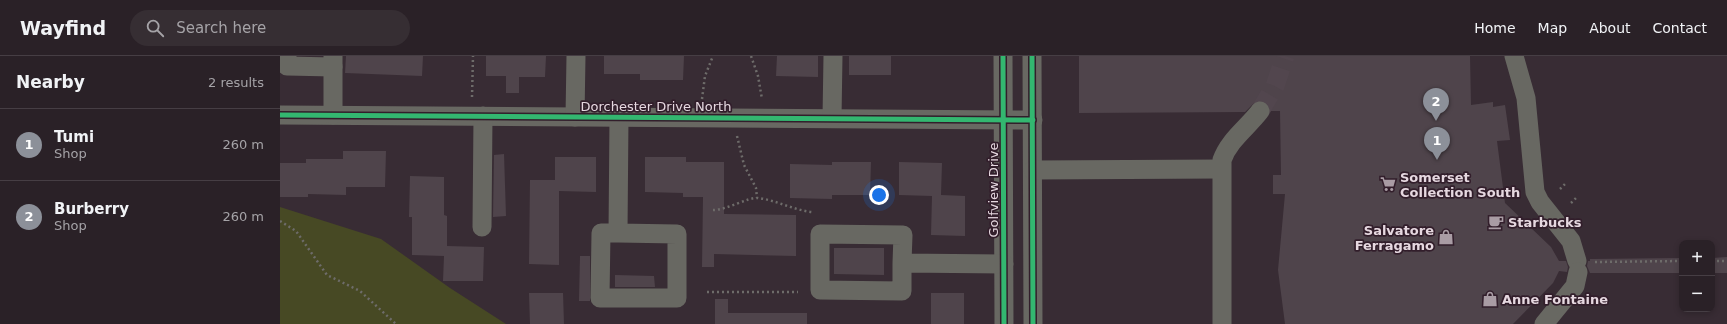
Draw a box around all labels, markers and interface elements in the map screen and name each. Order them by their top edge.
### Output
search box [130,10,410,46]
text: Wayfind [20,17,106,39]
icon: search [144,17,166,39]
text: Search here [176,19,266,37]
text: Home [1474,20,1516,36]
text: Map [1538,20,1567,36]
text: About [1589,20,1631,36]
text: Contact [1653,20,1707,36]
text: Nearby [16,72,85,92]
text: 2 results [208,75,264,90]
pin: 2 [1423,88,1449,121]
street label: Dorchester Drive North [581,99,731,114]
pin: 1 [1424,127,1450,160]
text: Tumi [54,128,94,146]
text: 1 [24,137,34,152]
text: 260 m [222,137,264,152]
street label: Golfview Drive [986,143,1001,237]
text: Shop [54,146,87,161]
place label: Somerset Collection South [1400,170,1520,200]
supermarket icon: Somerset Collection South [1379,175,1397,193]
your location [869,185,889,205]
text: Burberry [54,200,129,218]
text: 2 [24,209,34,224]
text: 260 m [222,209,264,224]
cafe icon: Starbucks [1487,213,1505,231]
place label: Starbucks [1508,215,1582,230]
text: Shop [54,218,87,233]
place label: Salvatore Ferragamo [1355,223,1434,253]
shop icon: Salvatore Ferragamo [1437,228,1455,246]
map controls [1679,240,1715,312]
button: + [1679,240,1715,276]
button: − [1679,276,1715,312]
shop icon: Anne Fontaine [1481,290,1499,308]
place label: Anne Fontaine [1502,292,1608,307]

